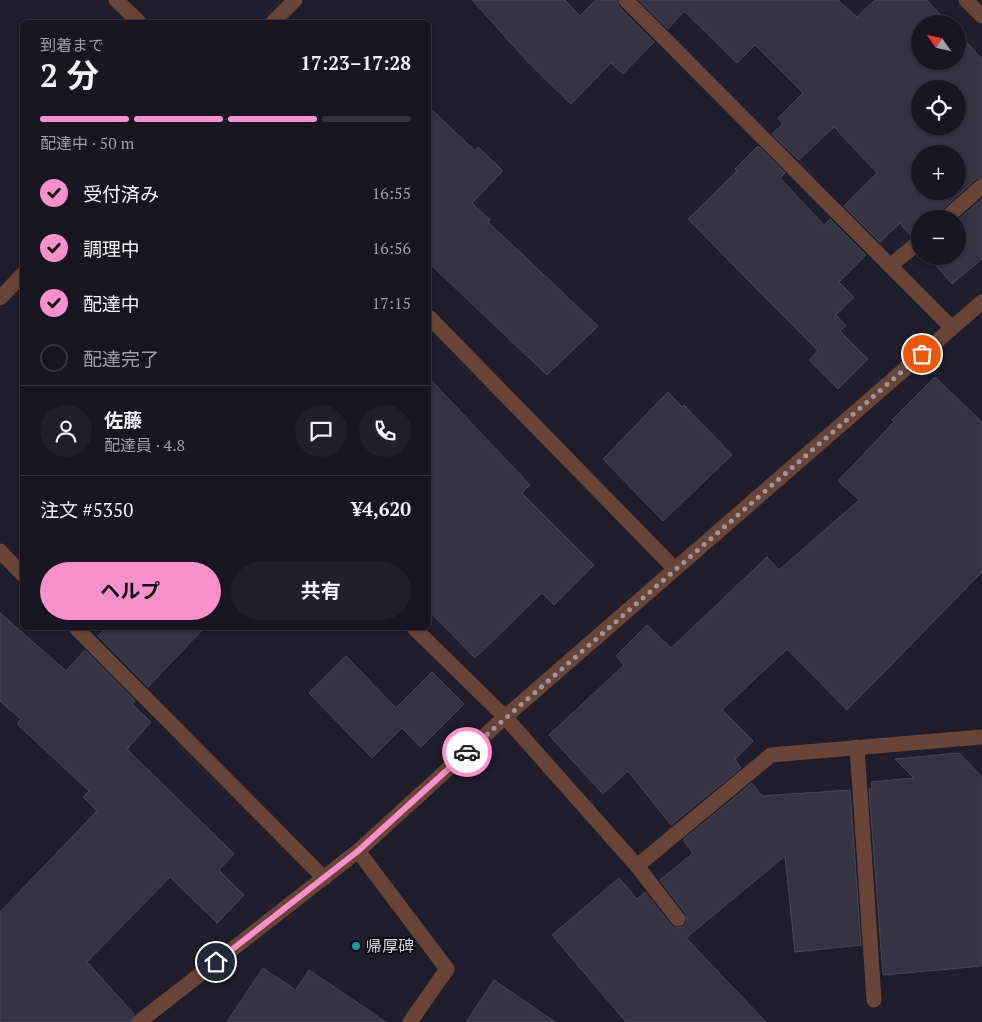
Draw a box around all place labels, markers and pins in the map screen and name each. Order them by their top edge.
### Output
pin [901,333,943,375]
place label: 帰厚碑 [366,935,414,957]
marker: 帰厚碑 [350,940,362,952]
pin [195,941,237,983]

